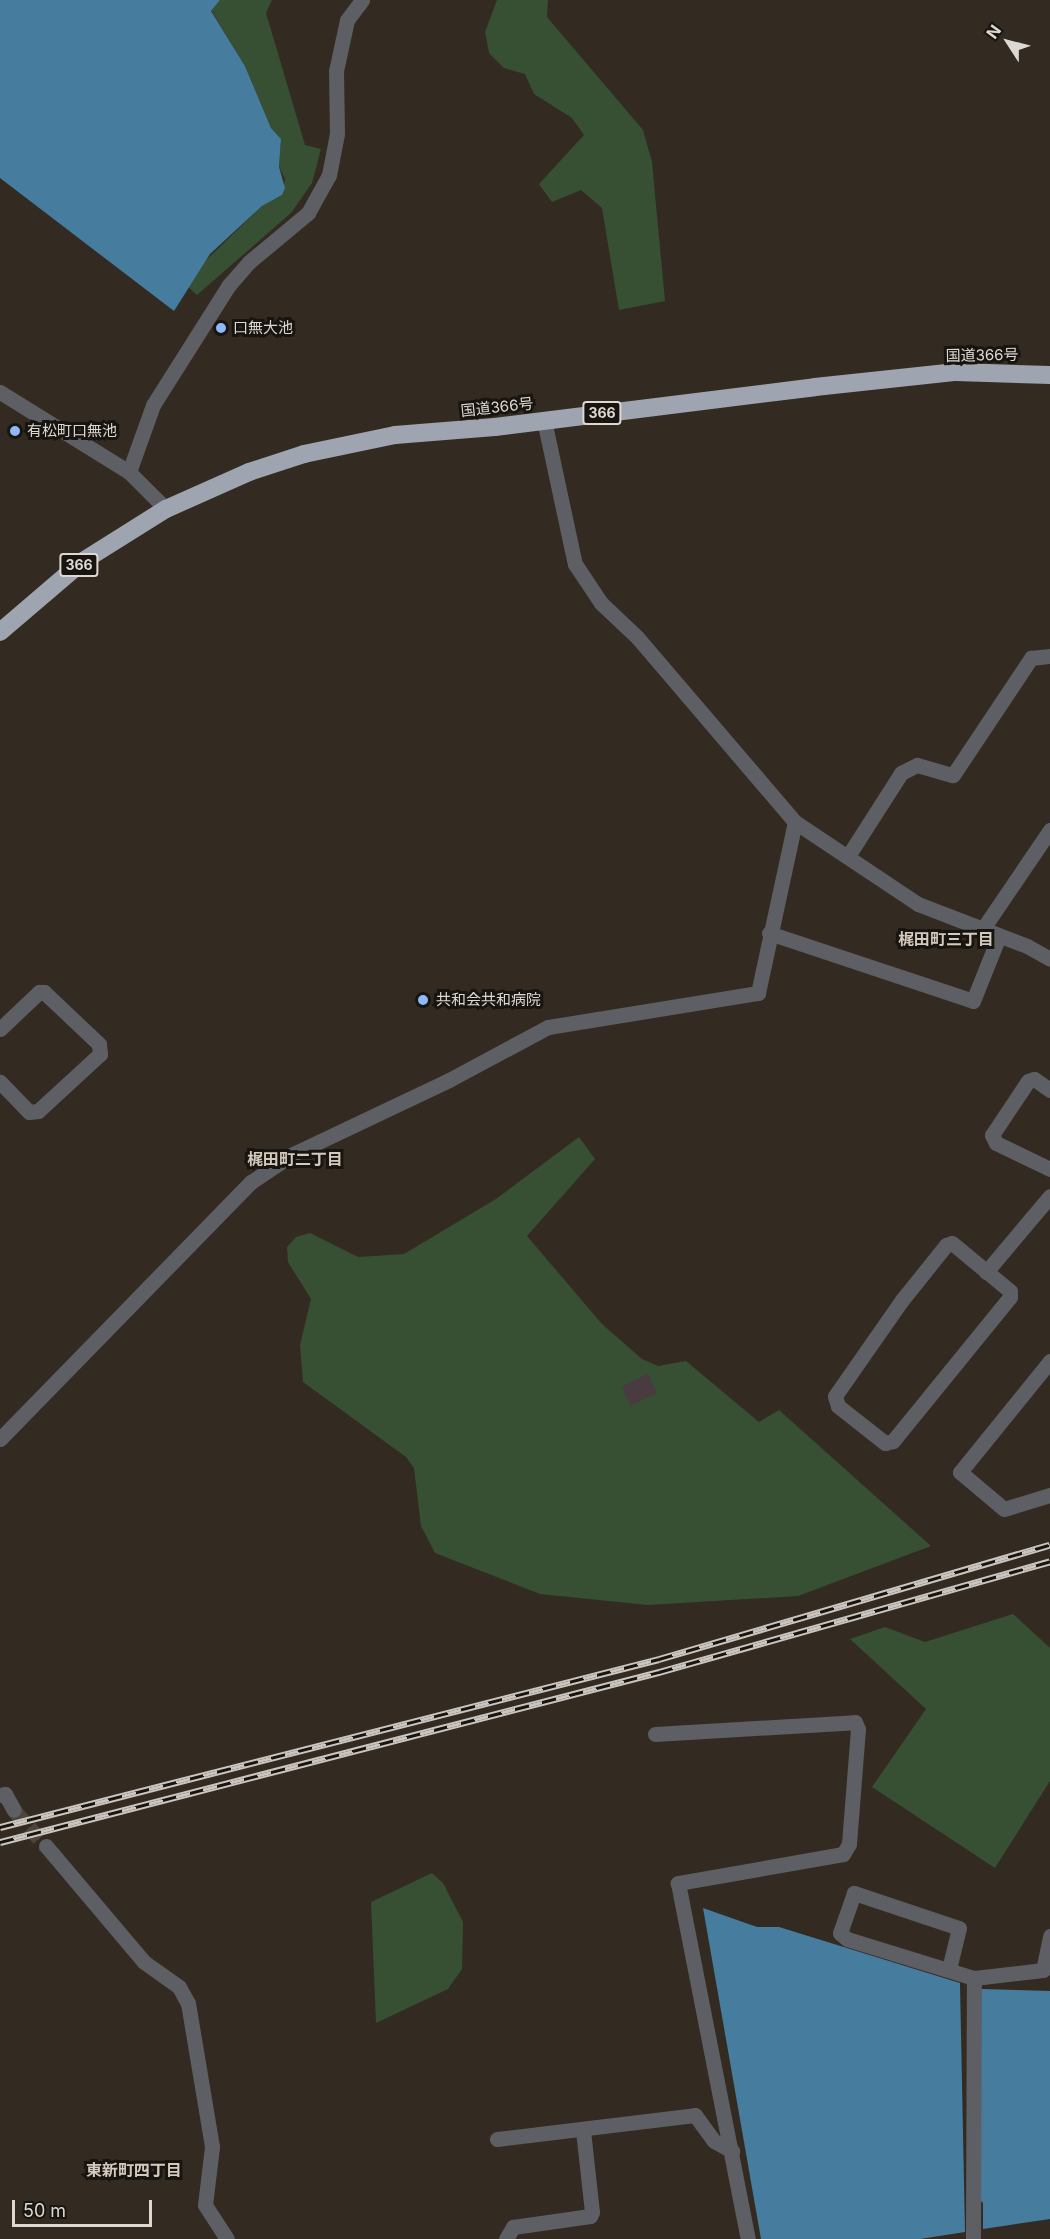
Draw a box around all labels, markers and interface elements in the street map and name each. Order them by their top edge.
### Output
north arrow [978,12,1038,72]
text: N [982,21,1005,42]
place label: 口無大池 [233,319,293,337]
marker: 口無大池 [214,321,228,335]
street label: 国道366号 [945,345,1019,365]
street label: 国道366号 [460,394,534,420]
road number: 366 [581,402,623,424]
place label: 有松町口無池 [27,422,117,440]
marker: 有松町口無池 [8,424,22,438]
road number: 366 [58,554,100,576]
district label: 梶田町三丁目 [898,929,994,949]
marker: 共和会共和病院 [414,991,432,1009]
place label: 共和会共和病院 [436,991,541,1009]
district label: 梶田町二丁目 [247,1149,343,1169]
district label: 東新町四丁目 [86,2160,182,2180]
scale bar [15,2188,154,2226]
text: 50 m [23,2200,66,2221]

